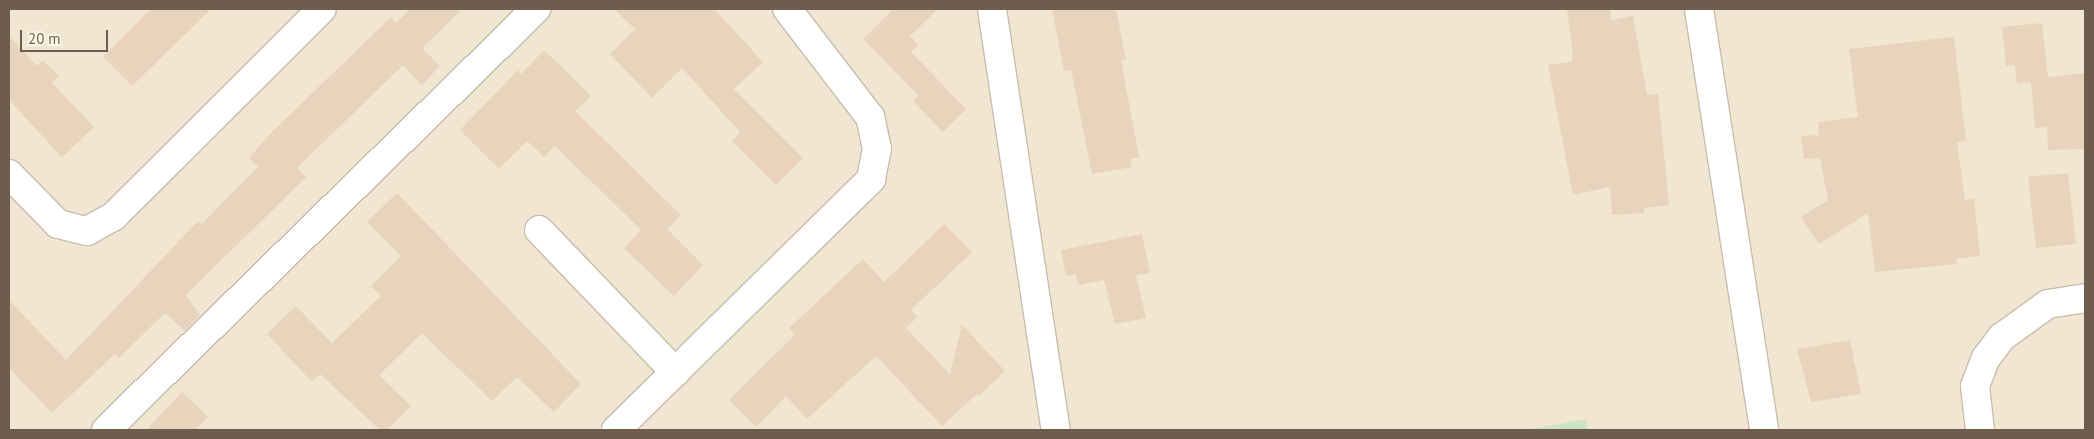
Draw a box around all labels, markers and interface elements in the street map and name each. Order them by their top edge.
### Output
scale bar [22,20,110,52]
text: 20 m [28,29,61,48]

